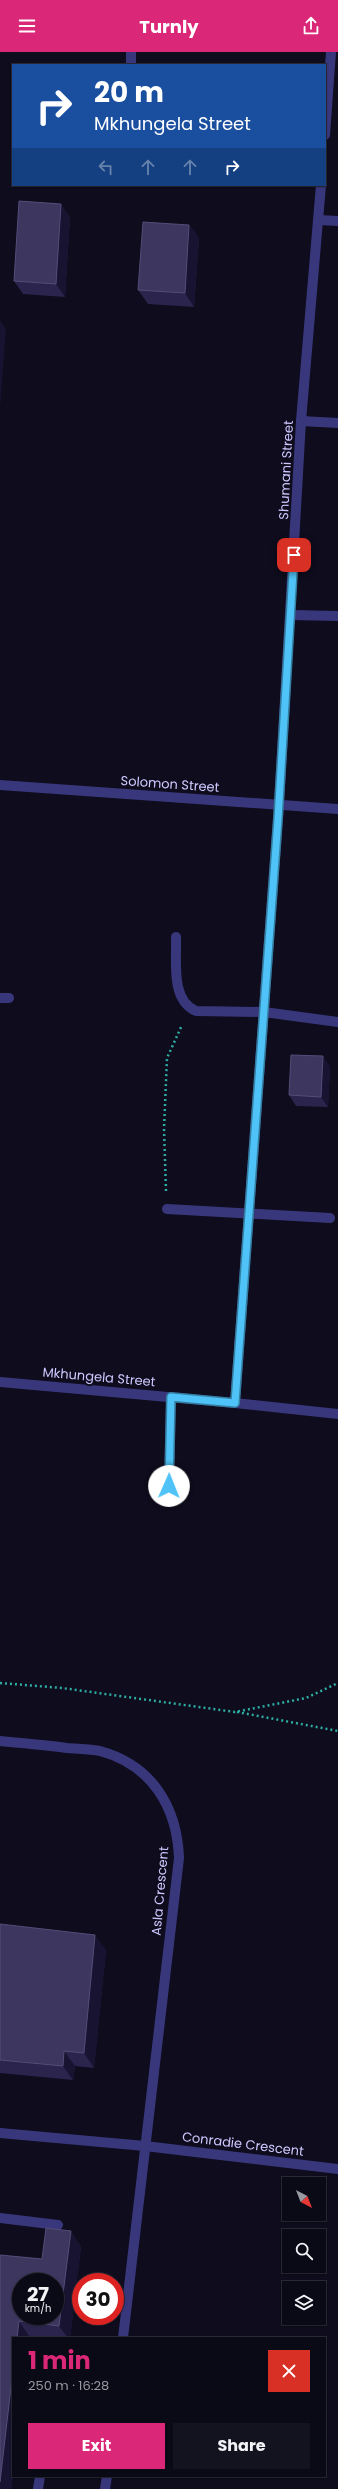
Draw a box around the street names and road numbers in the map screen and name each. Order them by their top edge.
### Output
street label: Shumani Street [274,420,298,520]
street label: Solomon Street [120,771,220,797]
street label: Mkhungela Street [42,1363,156,1391]
street label: Asla Crescent [147,1845,173,1937]
street label: Conradie Crescent [181,2127,305,2161]

